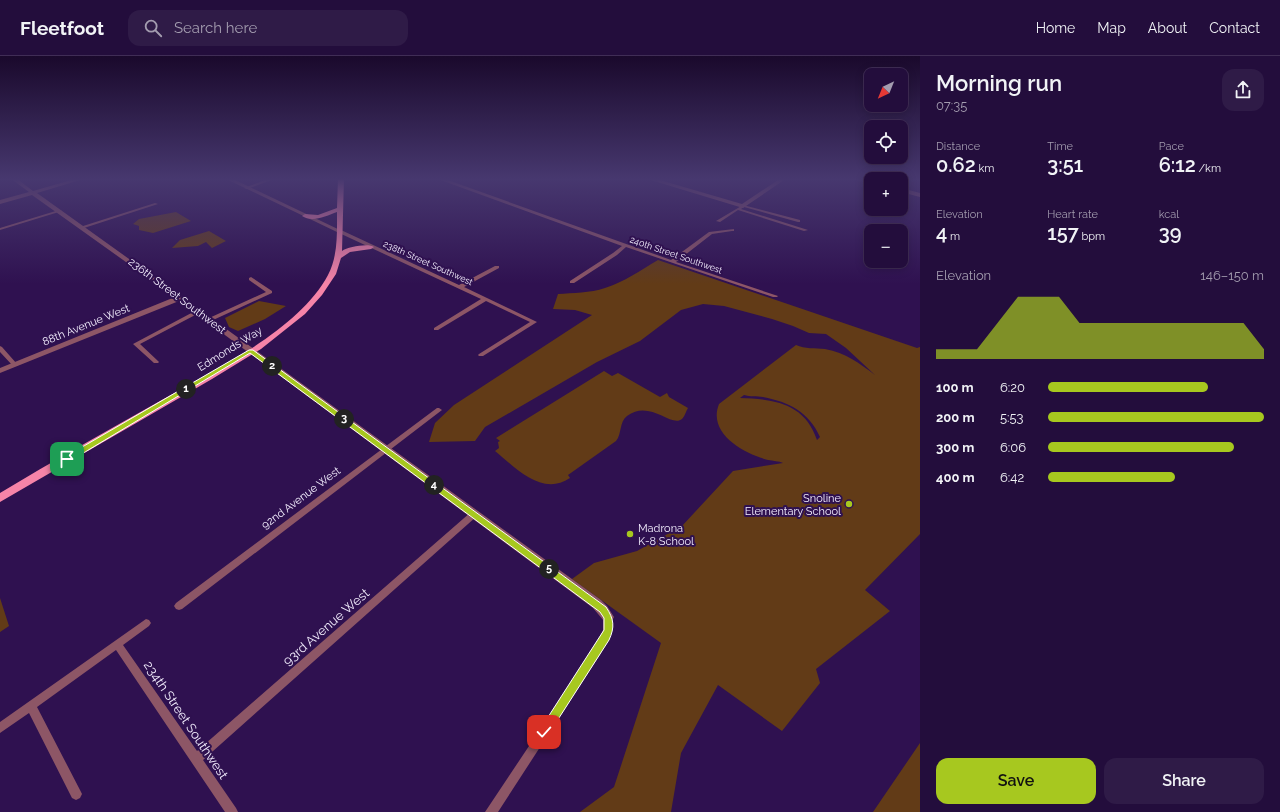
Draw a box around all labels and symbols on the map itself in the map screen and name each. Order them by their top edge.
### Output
north arrow [864,68,908,112]
street label: 240th Street Southwest [628,234,724,276]
street label: 238th Street Southwest [382,239,474,287]
street label: 236th Street Southwest [126,255,228,337]
street label: 88th Avenue West [41,301,132,348]
street label: Edmonds Way [195,324,265,374]
pin: 2 [262,356,282,376]
pin: 1 [176,379,196,399]
pin: 3 [334,409,354,429]
pin [50,442,84,476]
street label: 92nd Avenue West [259,464,343,532]
pin: 4 [424,475,444,495]
place label: Snoline Elementary School [745,492,842,518]
marker: Snoline Elementary School [844,499,854,509]
place label: Madrona K-8 School [638,522,694,548]
marker: Madrona K-8 School [625,529,635,539]
pin: 5 [539,559,559,579]
street label: 93rd Avenue West [280,585,373,669]
street label: 234th Street Southwest [141,658,231,782]
pin [527,715,561,749]

